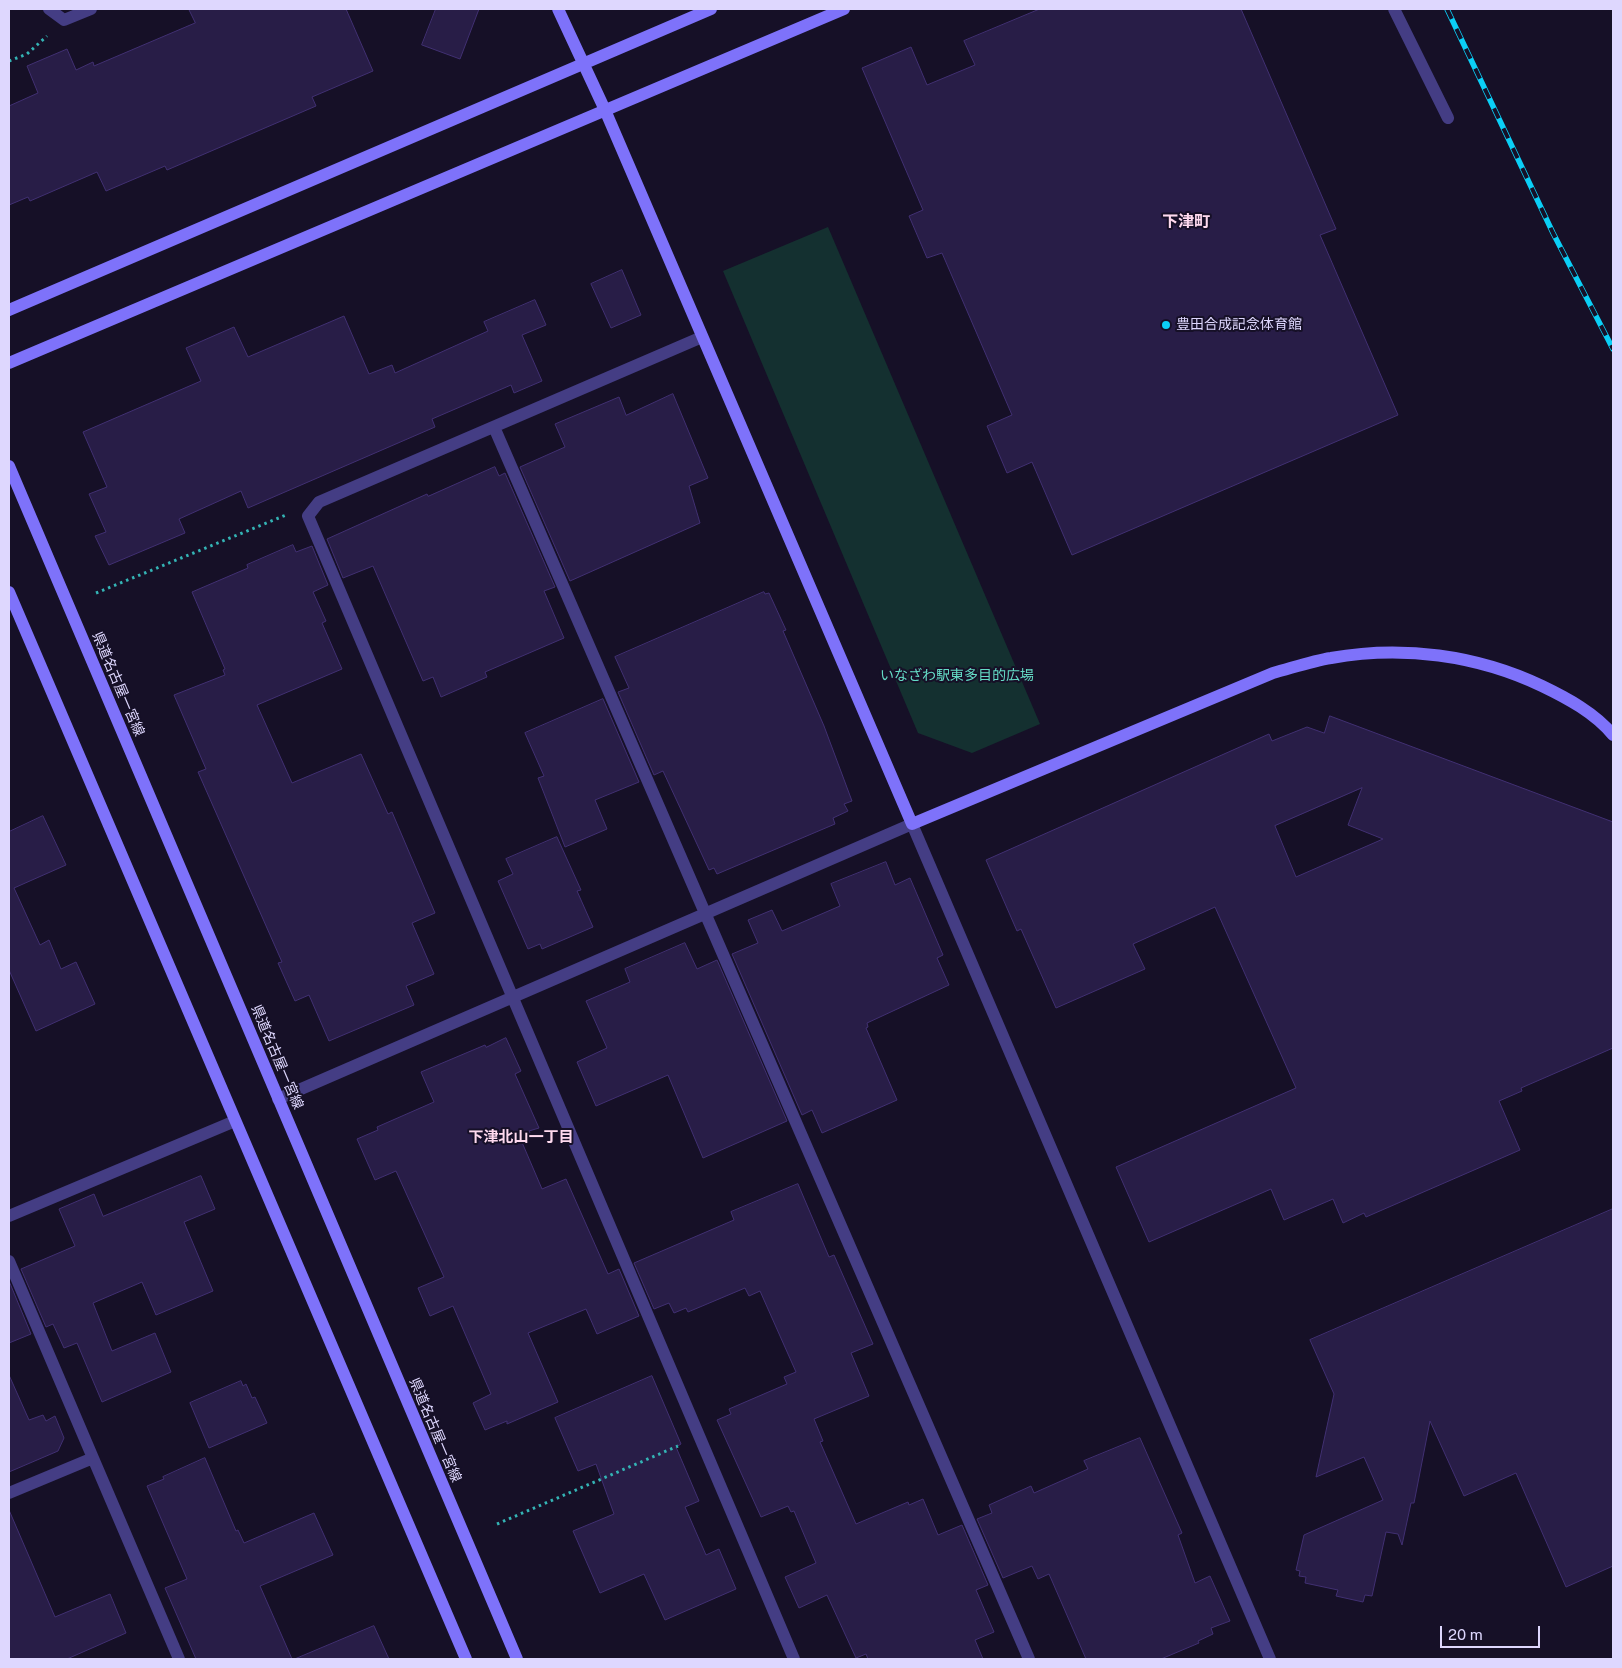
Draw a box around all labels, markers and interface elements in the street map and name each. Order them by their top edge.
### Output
district label: 下津町 [1162,212,1210,232]
place label: 豊田合成記念体育館 [1176,317,1302,333]
marker: 豊田合成記念体育館 [1160,319,1172,331]
street label: 県道名古屋一宮線 [88,629,148,739]
park label: いなざわ駅東多目的広場 [880,668,1034,684]
street label: 県道名古屋一宮線 [247,1002,307,1112]
district label: 下津北山一丁目 [469,1128,573,1146]
street label: 県道名古屋一宮線 [405,1375,465,1485]
scale bar [1442,1616,1542,1648]
text: 20 m [1448,1626,1483,1643]

